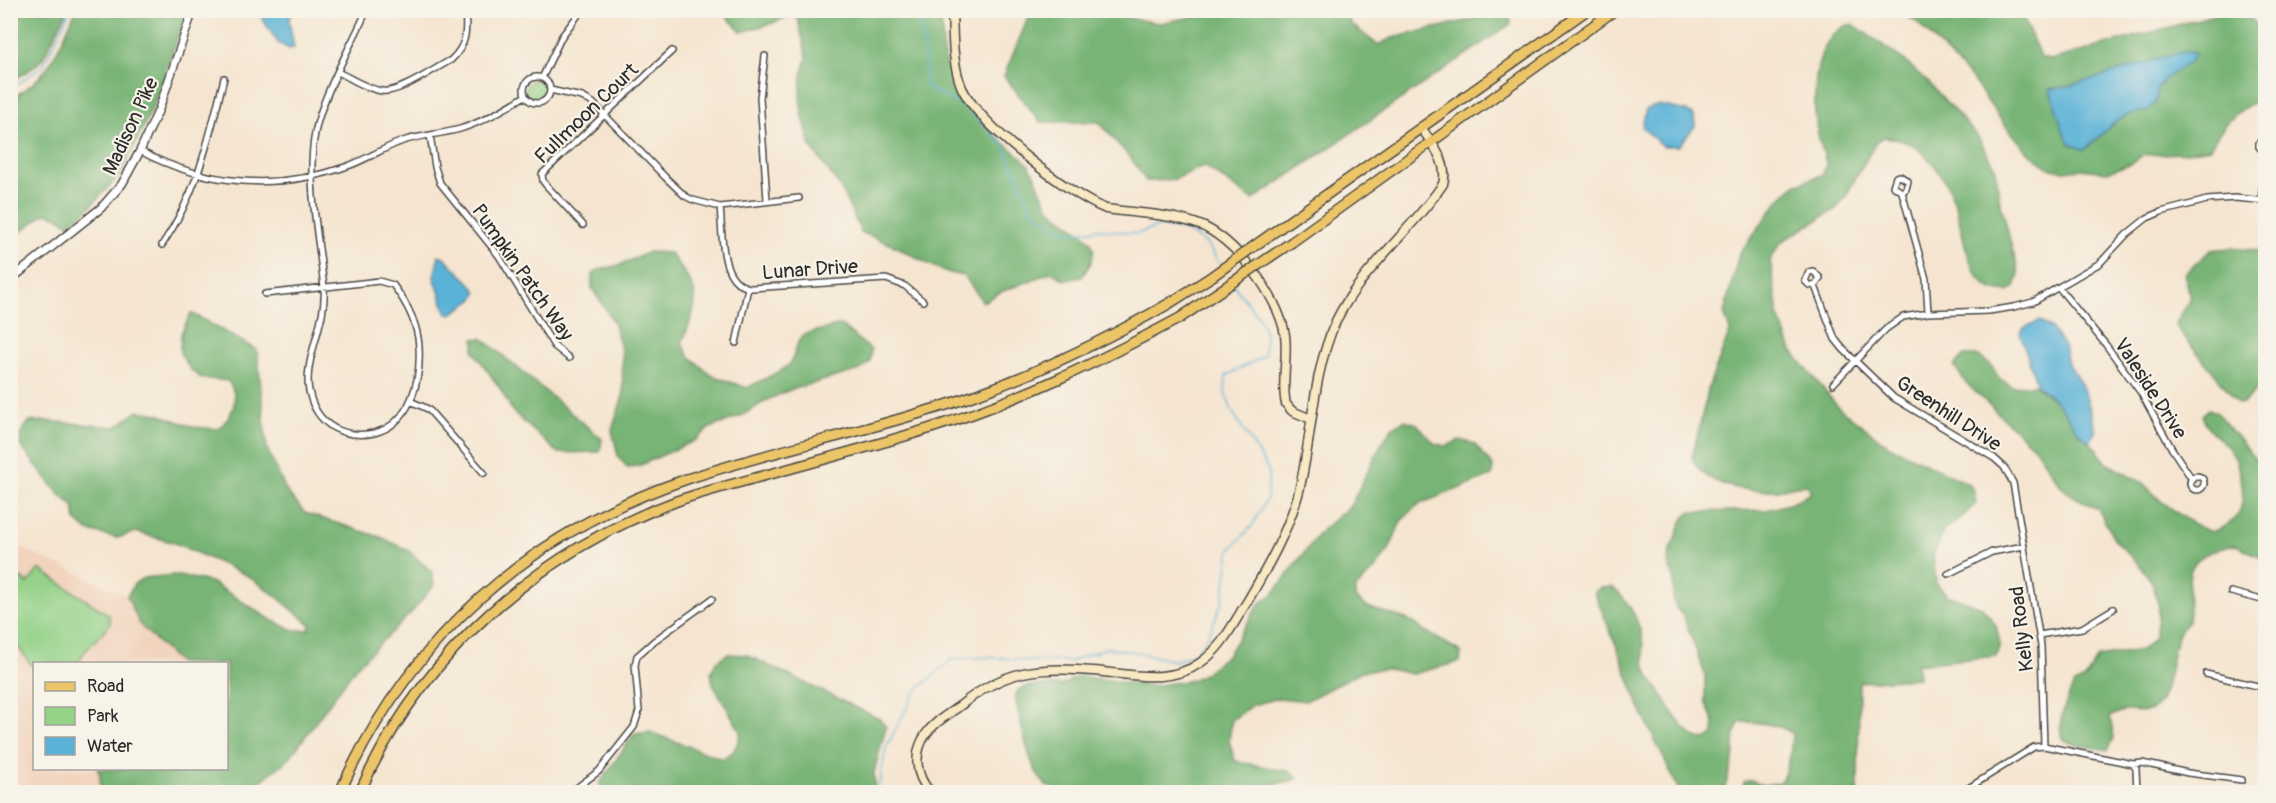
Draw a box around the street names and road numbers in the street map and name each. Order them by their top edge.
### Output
street label: Fullmoon Court [529,57,644,169]
street label: Madison Pike [97,73,164,179]
street label: Pumpkin Patch Way [466,199,579,346]
street label: Lunar Drive [761,254,859,285]
street label: Valeside Drive [2109,333,2193,444]
street label: Greenhill Drive [1891,370,2006,457]
street label: Kelly Road [2004,585,2039,673]

